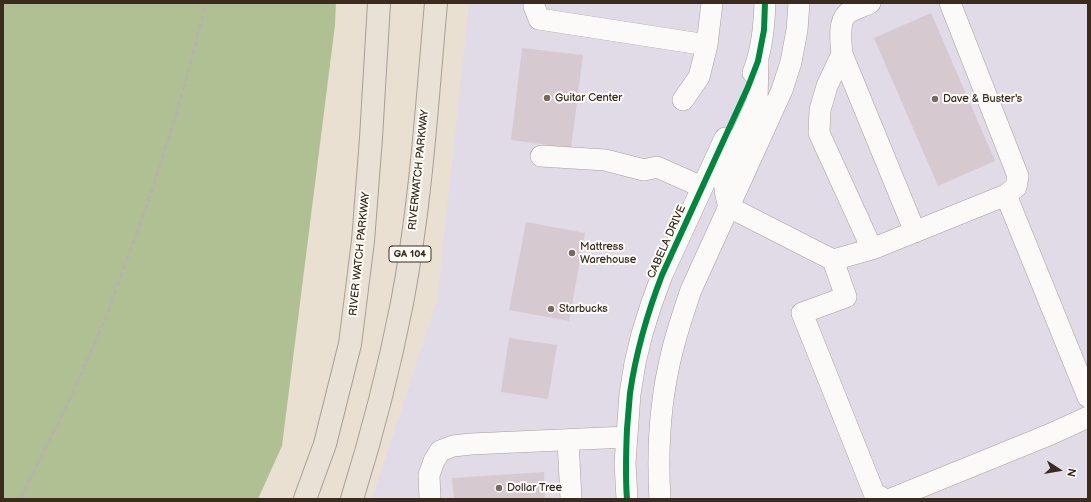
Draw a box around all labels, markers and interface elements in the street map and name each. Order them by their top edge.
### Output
place label: Guitar Center [555,91,622,105]
place label: Dave & Buster's [943,92,1022,106]
marker: Guitar Center [542,93,552,103]
marker: Dave & Buster's [930,94,940,104]
street label: RIVERWATCH PARKWAY [406,109,432,231]
street label: RIVER WATCH PARKWAY [347,191,373,317]
street label: CABELA DRIVE [645,203,689,281]
place label: Mattress Warehouse [580,240,636,266]
road number: GA 104 [389,246,431,262]
marker: Mattress Warehouse [567,248,577,258]
place label: Starbucks [559,302,608,316]
marker: Starbucks [546,304,556,314]
north arrow [1039,450,1079,490]
text: N [1064,467,1078,478]
place label: Dollar Tree [507,481,562,495]
marker: Dollar Tree [494,483,504,493]

